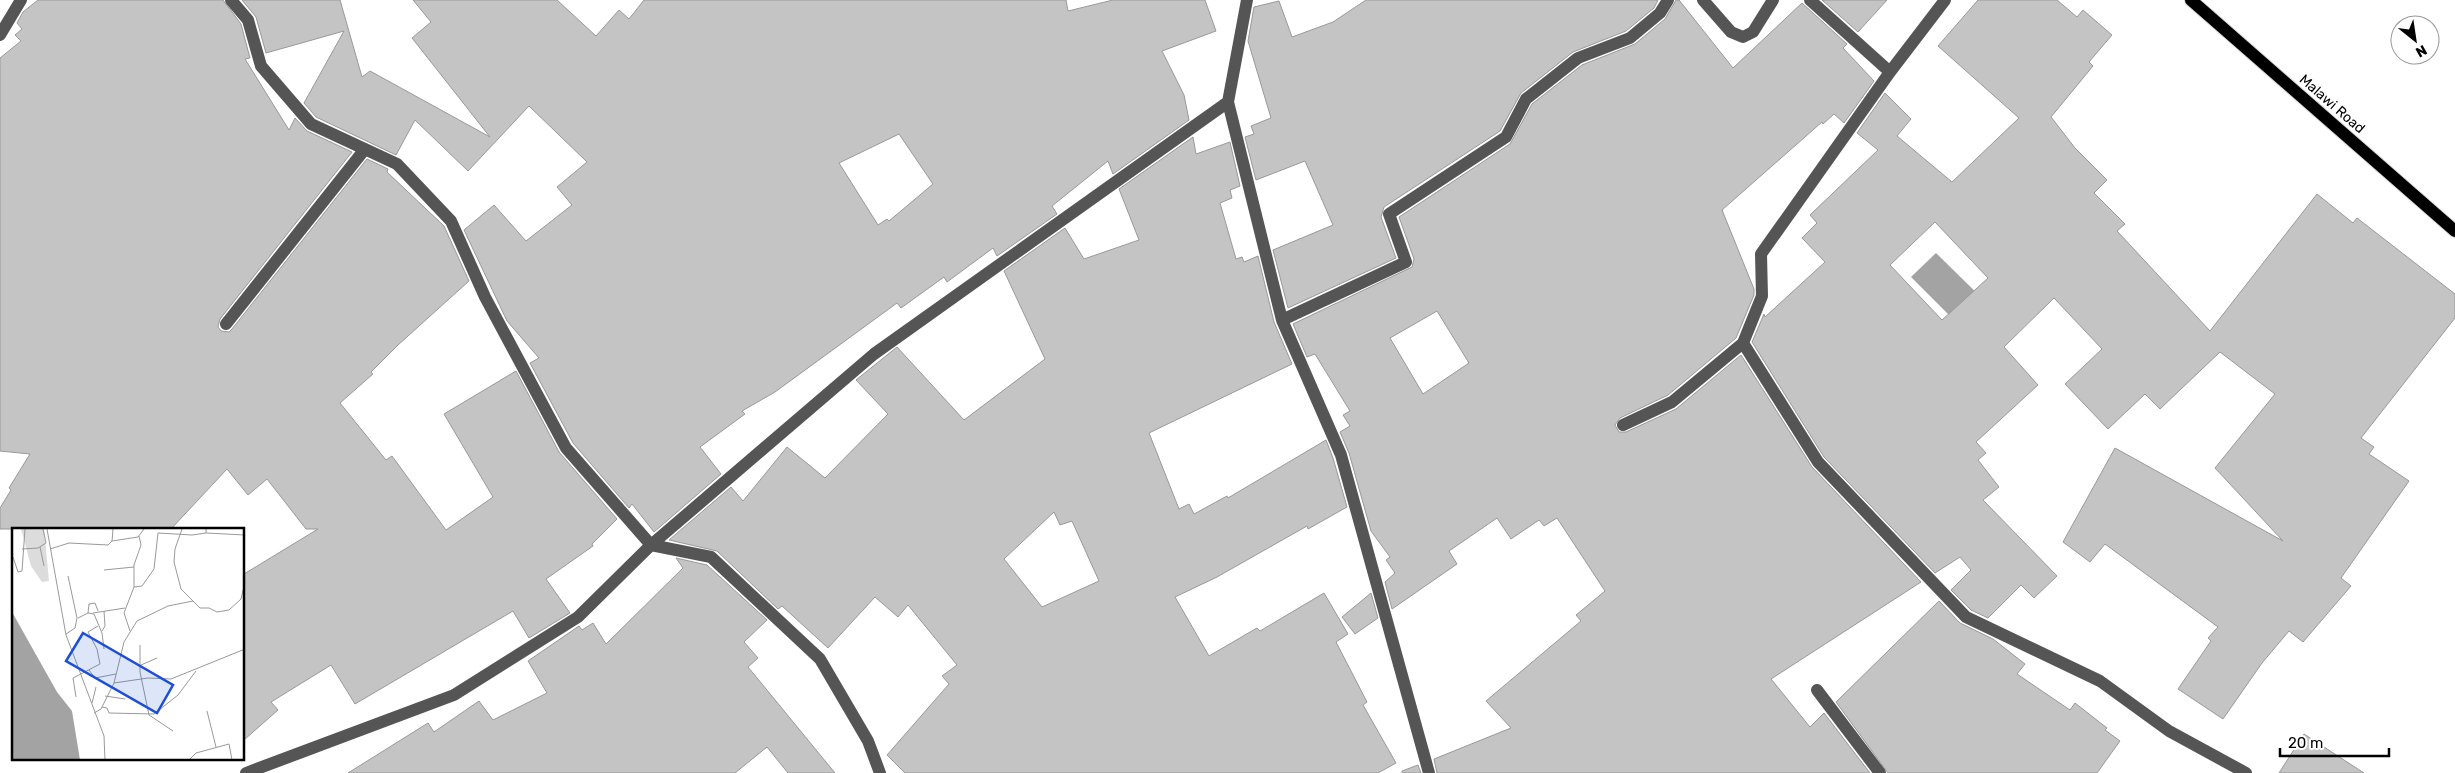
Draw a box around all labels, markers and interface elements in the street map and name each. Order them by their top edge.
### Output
north arrow [2390,15,2440,65]
text: N [2413,41,2430,61]
street label: Malawi Road [2296,71,2368,137]
inset map [12,528,245,760]
scale bar [2280,726,2389,758]
text: 20 m [2288,734,2323,752]

